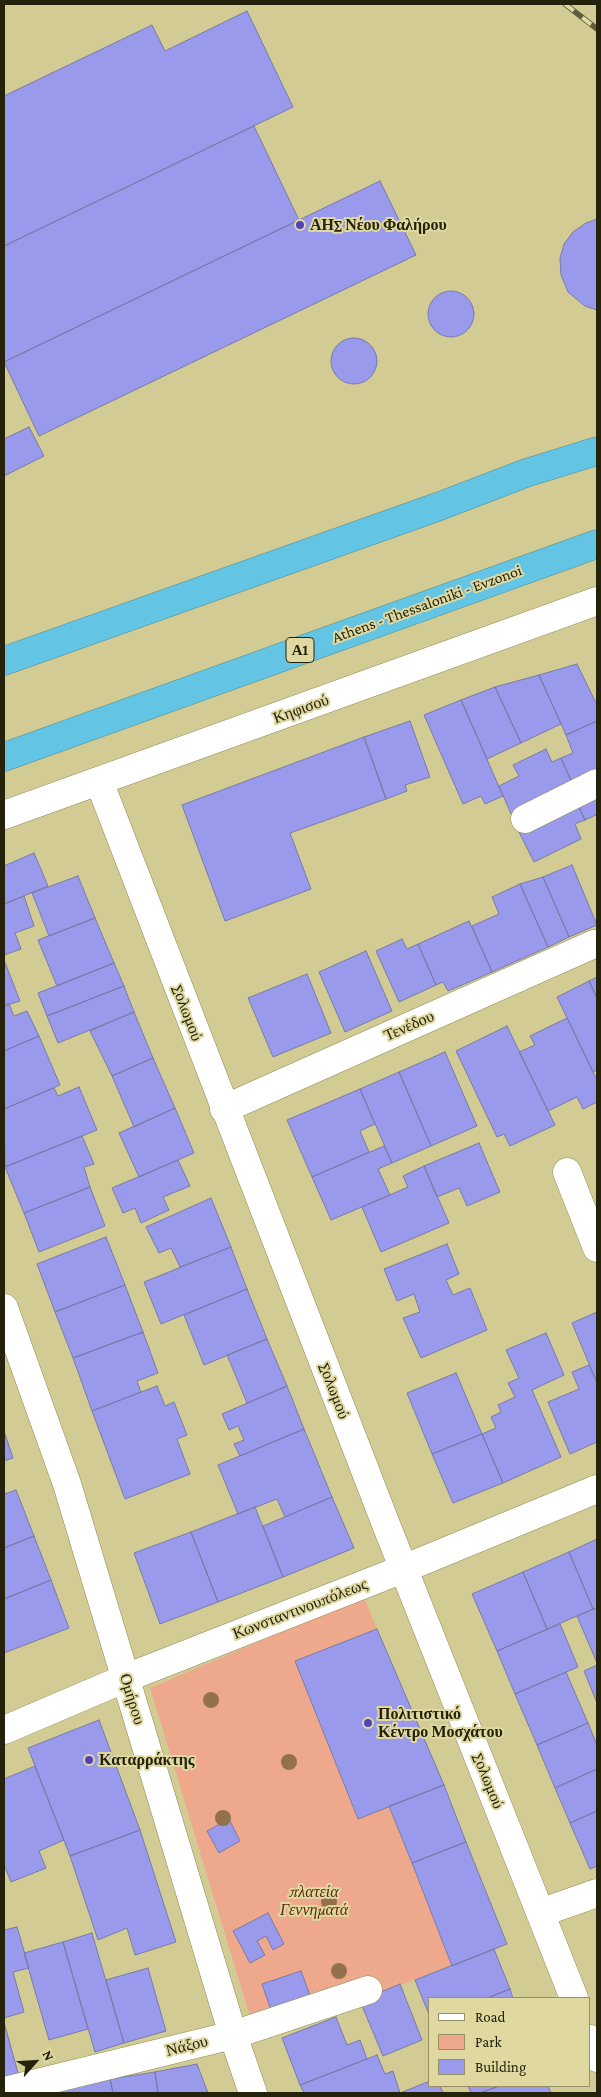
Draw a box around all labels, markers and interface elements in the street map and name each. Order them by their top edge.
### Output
place label: ΑΗΣ Νέου Φαλήρου [310,215,447,235]
marker: ΑΗΣ Νέου Φαλήρου [294,219,306,231]
street label: Athens - Thessaloniki - Evzonoi [329,561,525,647]
road number: Α1 [286,638,314,662]
street label: Κηφισού [270,690,332,728]
street label: Σολωμού [168,982,206,1044]
street label: Τενέδου [381,1006,437,1046]
street label: Σολωμού [315,1360,353,1422]
street label: Κωνσταντινουπόλεως [230,1574,370,1644]
street label: Ομήρου [115,1671,149,1727]
place label: Πολιτιστικό Κέντρο Μοσχάτου [378,1704,503,1742]
marker: Πολιτιστικό Κέντρο Μοσχάτου [362,1717,374,1729]
place label: Καταρράκτης [99,1750,195,1770]
street label: Σολωμού [468,1750,508,1812]
marker: Καταρράκτης [83,1754,95,1766]
park label: πλατεία Γεννηματά [280,1882,348,1920]
legend [428,1997,591,2087]
text: Road [475,2009,505,2025]
street label: Νάξου [164,2032,210,2060]
text: Park [475,2034,502,2050]
north arrow [10,2037,60,2087]
text: N [39,2048,58,2063]
text: Building [475,2059,526,2075]

